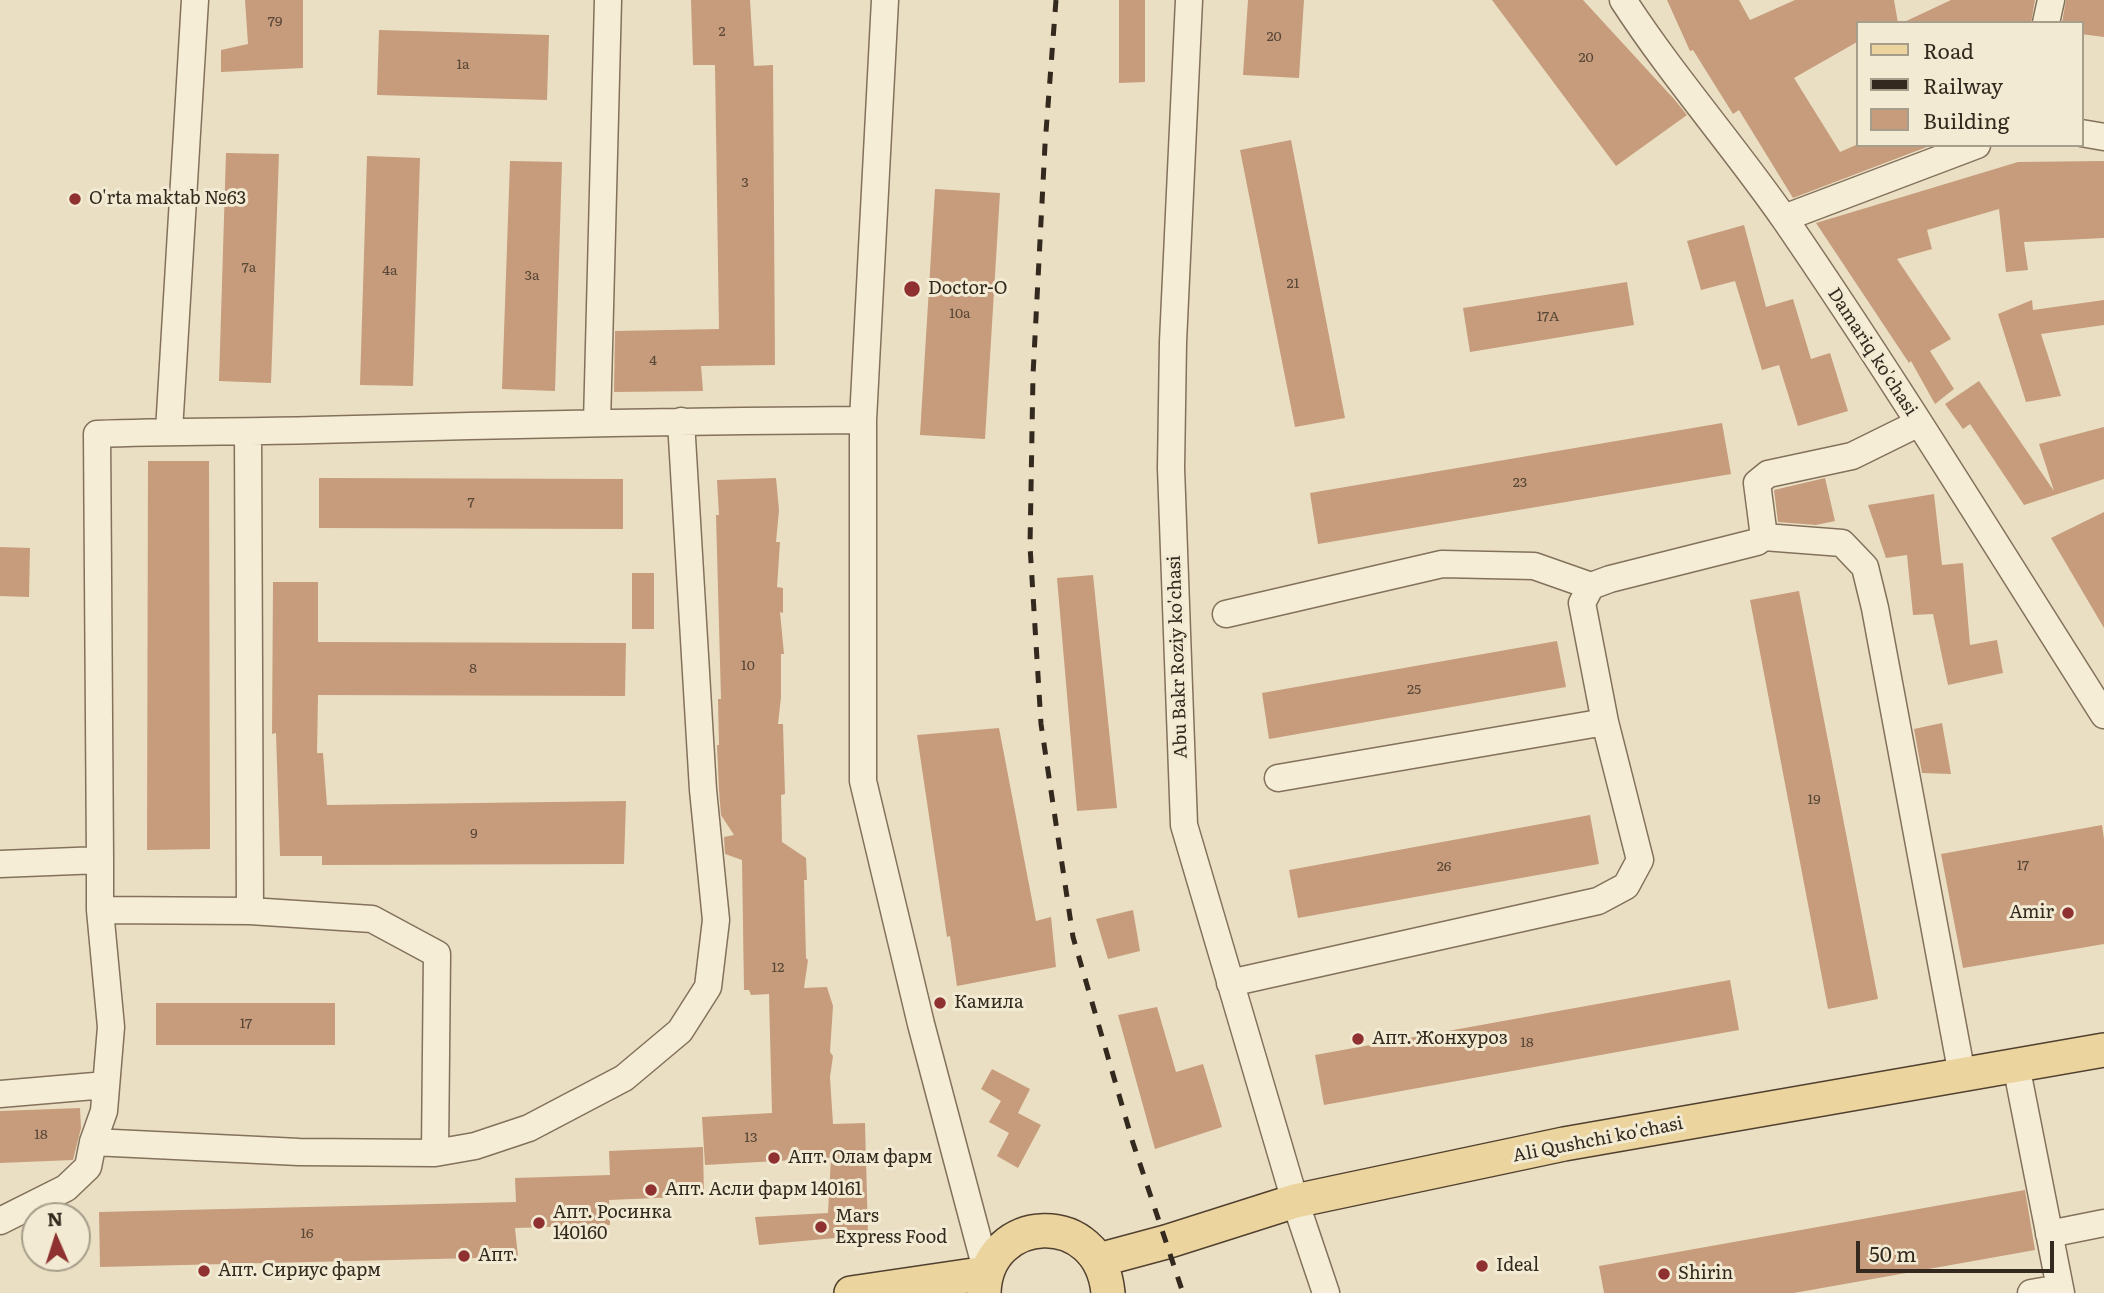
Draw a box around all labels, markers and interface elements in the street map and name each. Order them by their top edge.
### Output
house number: 79 [268,14,282,30]
legend [1856,21,2083,147]
house number: 2 [718,24,726,40]
house number: 20 [1266,29,1282,45]
text: Road [1923,34,1974,65]
house number: 20 [1578,50,1594,66]
house number: 1a [456,57,470,73]
text: Railway [1923,69,2003,100]
text: Building [1923,104,2009,135]
house number: 3 [741,175,749,191]
place label: O'rta maktab №63 [89,188,246,210]
marker: O'rta maktab №63 [67,191,83,207]
house number: 7a [242,260,256,276]
house number: 4a [382,263,398,279]
house number: 3a [524,268,540,284]
house number: 21 [1287,276,1299,292]
place label: Doctor-O [928,278,1007,300]
marker: Doctor-O [902,279,922,299]
street label: Damariq ko'chasi [1823,284,1921,420]
house number: 10а [949,306,971,322]
house number: 17A [1537,309,1559,325]
house number: 4 [649,353,657,369]
house number: 23 [1513,475,1527,491]
house number: 7 [467,495,475,511]
street label: Abu Bakr Roziy ko'chasi [1164,555,1192,759]
house number: 10 [741,658,755,674]
house number: 8 [469,661,477,677]
house number: 25 [1407,682,1421,698]
house number: 19 [1807,792,1821,808]
house number: 9 [470,826,478,842]
house number: 17 [2017,858,2029,874]
house number: 26 [1437,859,1451,875]
place label: Amir [2009,902,2054,924]
marker: Amir [2060,905,2076,921]
house number: 12 [772,960,784,976]
place label: Камила [954,992,1024,1014]
marker: Камила [932,995,948,1011]
house number: 17 [240,1016,252,1032]
place label: Апт. Жонхуроз [1372,1028,1508,1050]
marker: Апт. Жонхуроз [1350,1031,1366,1047]
house number: 18 [1520,1035,1534,1051]
street label: Ali Qushchi ko'chasi [1511,1113,1685,1167]
house number: 18 [34,1127,48,1143]
house number: 13 [744,1130,758,1146]
place label: Апт. Олам фарм [788,1147,932,1169]
marker: Апт. Олам фарм [766,1150,782,1166]
place label: Апт. Асли фарм 140161 [665,1179,862,1201]
marker: Апт. Асли фарм 140161 [643,1182,659,1198]
north arrow [21,1202,91,1272]
place label: Апт. Росинка 140160 [553,1202,672,1244]
text: N [46,1204,64,1232]
place label: Mars Express Food [835,1206,947,1248]
marker: Апт. Росинка 140160 [531,1215,547,1231]
marker: Mars Express Food [813,1219,829,1235]
house number: 16 [300,1226,314,1242]
scale bar [1859,1226,2057,1270]
text: 50 m [1869,1237,1916,1268]
place label: Апт. [478,1245,518,1267]
marker: Апт. [456,1248,472,1264]
place label: Ideal [1496,1255,1539,1277]
marker: Ideal [1474,1258,1490,1274]
place label: Апт. Сириус фарм [218,1260,381,1282]
marker: Апт. Сириус фарм [196,1263,212,1279]
place label: Shirin [1678,1263,1733,1285]
marker: Shirin [1656,1266,1672,1282]

